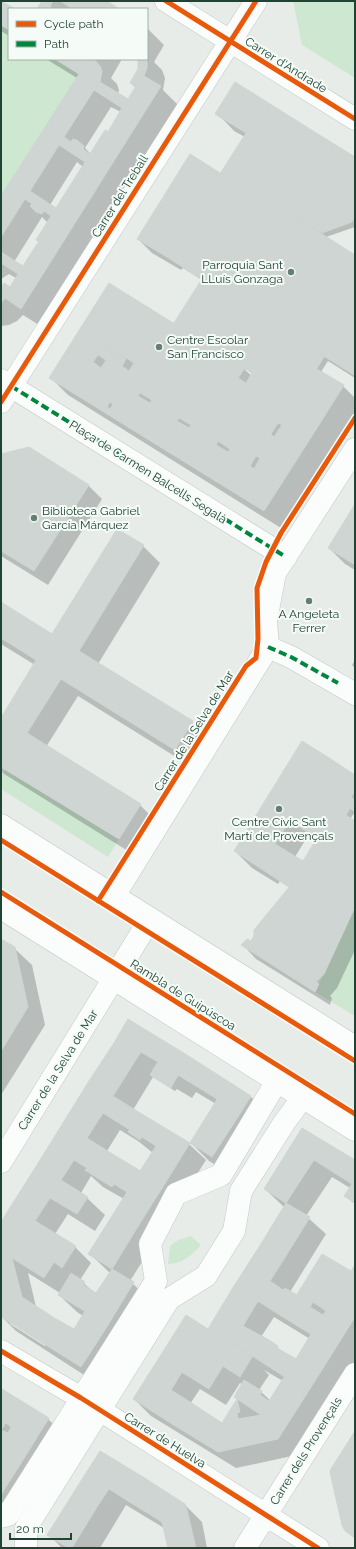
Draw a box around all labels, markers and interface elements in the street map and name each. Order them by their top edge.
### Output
legend [8,8,148,60]
text: Cycle path [44,17,103,31]
street label: Carrer d'Andrade [242,34,330,96]
text: Path [44,37,69,51]
street label: Carrer del Treball [89,151,151,240]
place label: Parroquia Sant LLuís Gonzaga [201,258,283,286]
marker: Parroquia Sant LLuís Gonzaga [286,267,296,277]
place label: Centre Escolar San Francisco [167,333,249,361]
marker: Centre Escolar San Francisco [154,342,164,352]
street label: Plaça de Carmen Balcells Segalà [67,418,229,526]
place label: Biblioteca Gabriel García Márquez [42,504,140,532]
marker: Biblioteca Gabriel García Márquez [29,513,39,523]
marker: A Angeleta Ferrer [304,596,314,606]
place label: A Angeleta Ferrer [279,607,339,635]
street label: Carrer de la Selva de Mar [151,667,237,794]
marker: Centre Cívic Sant Martí de Provençals [274,804,284,814]
place label: Centre Cívic Sant Martí de Provençals [224,815,334,843]
street label: Rambla de Guipúscoa [128,957,238,1033]
street label: Carrer de la Selva de Mar [15,1006,101,1133]
street label: Carrer dels Provençals [267,1394,345,1507]
street label: Carrer de Huelva [122,1409,208,1471]
scale bar [10,1515,71,1541]
text: 20 m [16,1522,44,1536]

